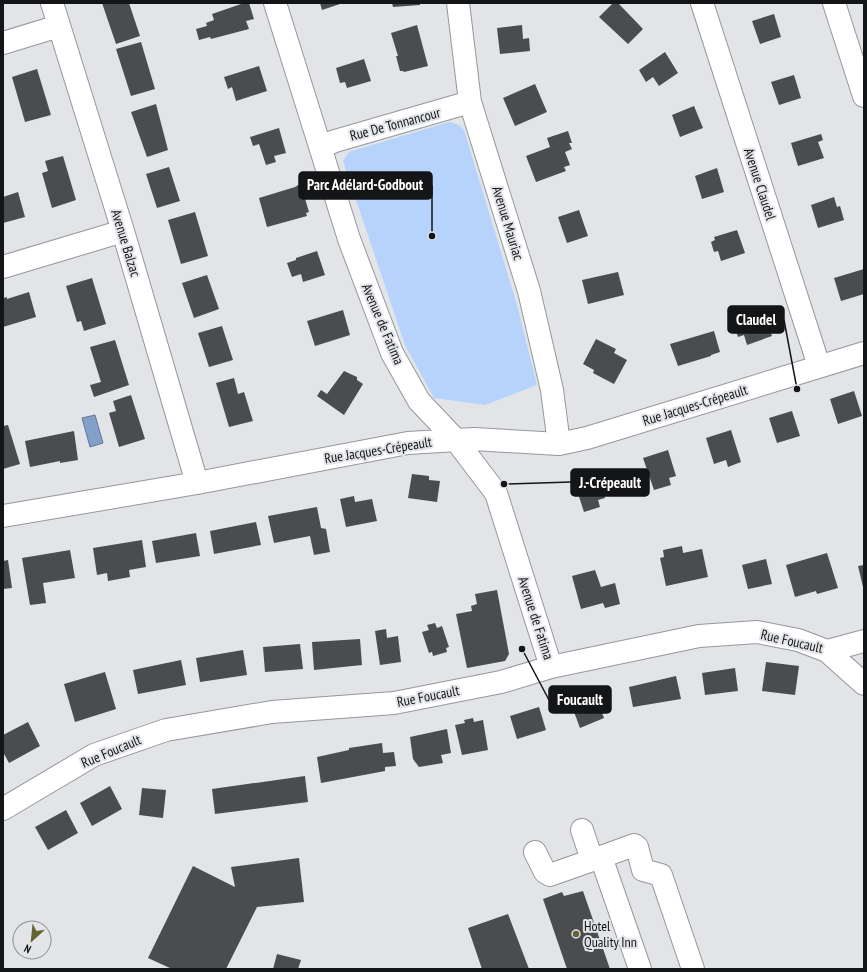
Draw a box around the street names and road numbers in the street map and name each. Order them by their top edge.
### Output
street label: Rue De Tonnancour [348,103,442,145]
street label: Avenue Claudel [740,146,780,223]
street label: Avenue Mauriac [488,184,528,262]
street label: Avenue Balzac [107,207,145,279]
street label: Avenue de Fatima [358,281,408,367]
street label: Rue Jacques-Crépeault [640,380,750,429]
street label: Rue Jacques-Crépeault [323,433,433,467]
street label: Avenue de Fatima [514,574,558,662]
street label: Rue Foucault [759,625,825,657]
street label: Rue Foucault [395,681,461,711]
street label: Rue Foucault [78,730,144,772]

